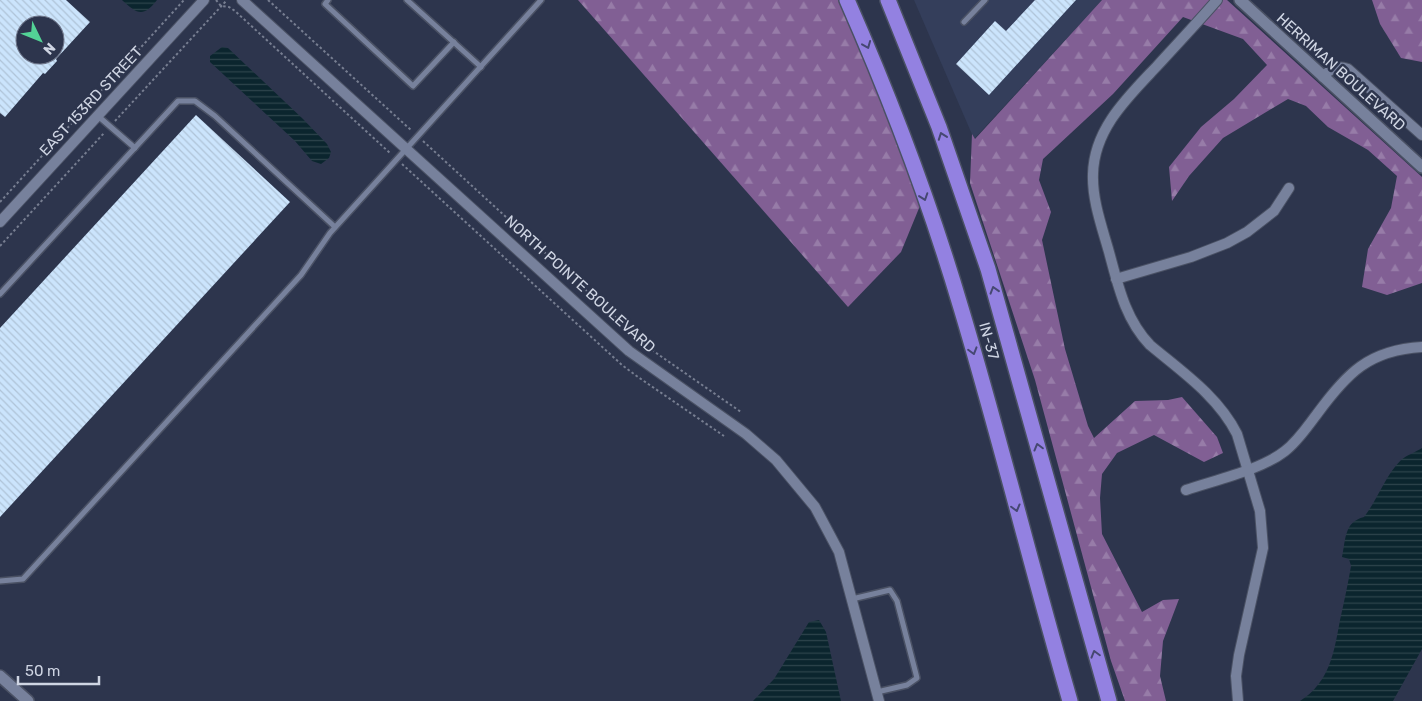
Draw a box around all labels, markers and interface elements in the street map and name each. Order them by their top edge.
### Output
street label: HERRIMAN BOULEVARD [1273,9,1409,135]
north arrow [15,15,65,65]
text: N [39,39,59,58]
one-way arrow [860,40,871,49]
street label: EAST 153RD STREET [36,42,147,159]
one-way arrow [938,133,948,141]
one-way arrow [918,192,928,200]
street label: NORTH POINTE BOULEVARD [501,212,659,356]
one-way arrow [990,287,1000,295]
street label: IN-37 [975,320,1003,362]
one-way arrow [968,347,978,355]
one-way arrow [1033,442,1044,451]
one-way arrow [1010,504,1021,513]
one-way arrow [1090,651,1100,659]
scale bar [18,654,99,686]
text: 50 m [25,662,60,680]

